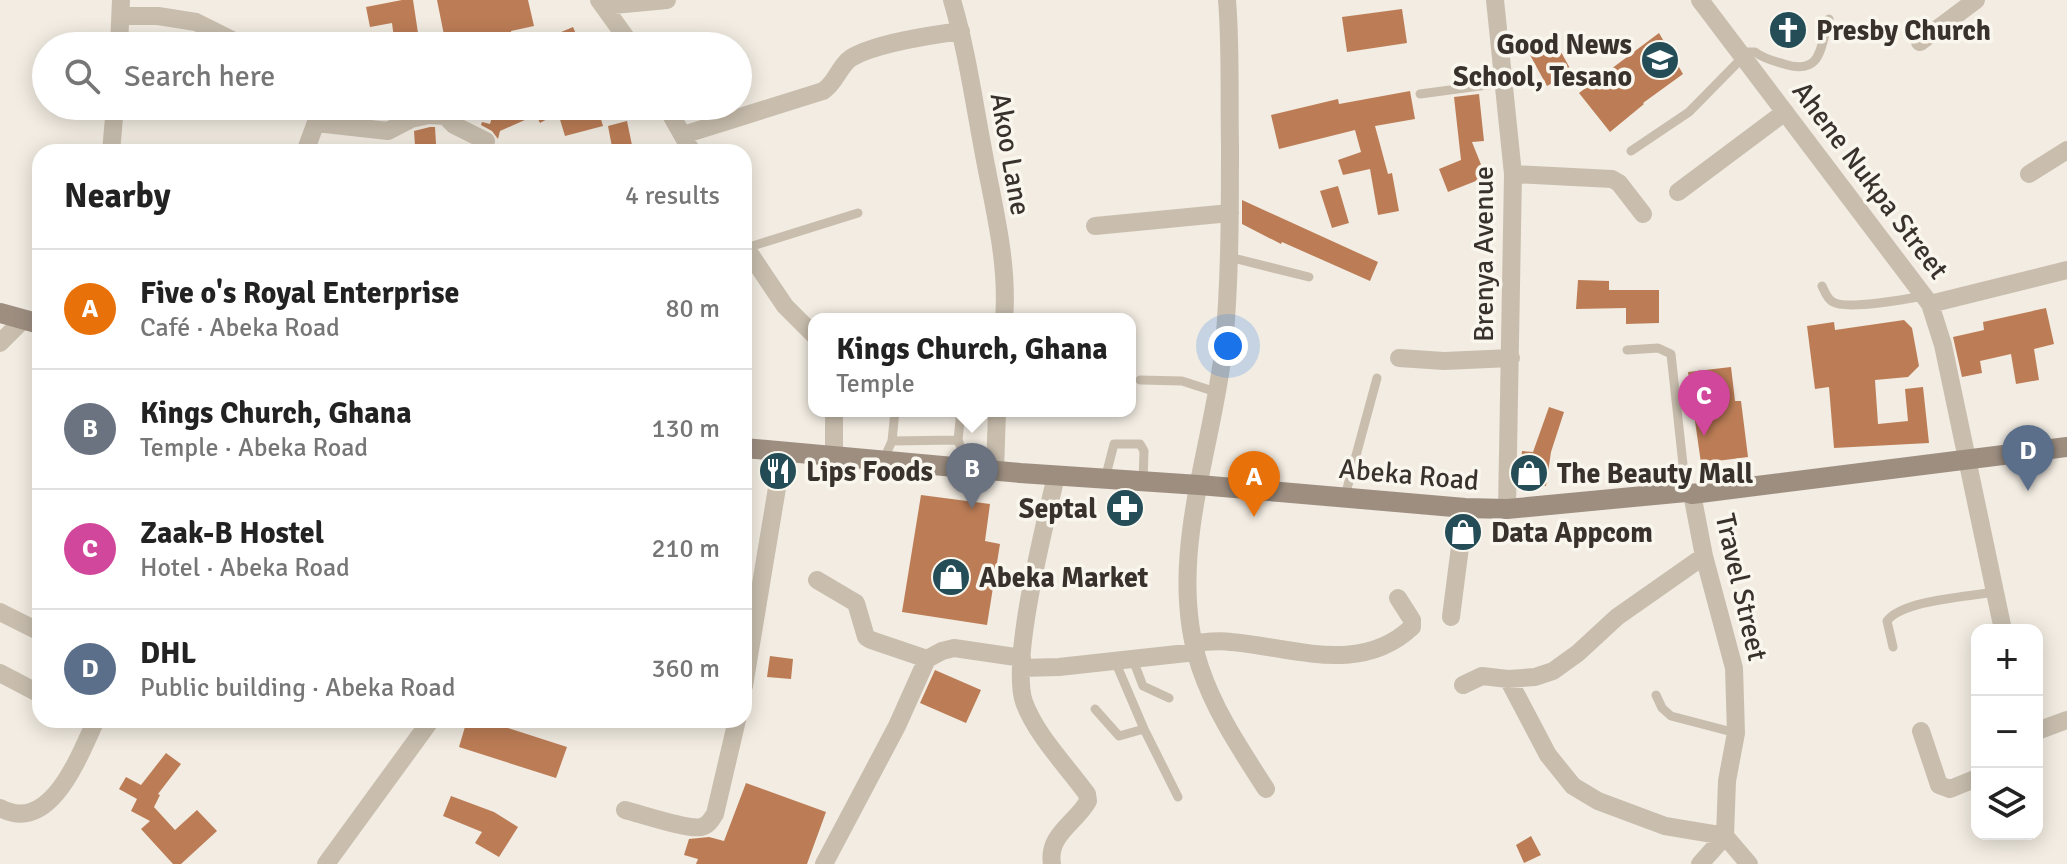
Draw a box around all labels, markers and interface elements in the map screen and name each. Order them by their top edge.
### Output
church icon: Presby Church [1767,9,1809,51]
place label: Presby Church [1816,14,1991,48]
place label: Good News School, Tesano [1453,28,1632,94]
search box [32,32,752,120]
school or university icon: Good News School, Tesano [1639,39,1681,81]
icon: search [60,54,104,98]
text: Search here [124,58,275,95]
street label: Ahene Nukpa Street [1785,75,1956,286]
street label: Akoo Lane [983,90,1037,218]
street label: Brenya Avenue [1467,166,1501,342]
text: Nearby [64,175,171,217]
text: 4 results [625,180,720,212]
text: Five o's Royal Enterprise [140,275,459,312]
text: A [82,293,98,325]
text: 80 m [665,293,720,325]
text: Café · Abeka Road [140,312,340,344]
popup [808,313,1136,417]
your location [1208,326,1248,366]
text: Kings Church, Ghana [836,331,1108,368]
text: Temple [836,368,915,400]
pin: C [1678,370,1730,436]
text: Kings Church, Ghana [140,395,412,432]
text: B [82,413,98,445]
text: 130 m [651,413,720,445]
pin: D [2002,425,2054,491]
text: Temple · Abeka Road [140,432,368,464]
pin: B [946,443,998,509]
restaurant icon: Lips Foods [757,450,799,492]
pin: A [1228,451,1280,517]
street label: Abeka Road [1338,452,1480,498]
shop icon: The Beauty Mall [1508,452,1550,494]
place label: Lips Foods [806,455,933,489]
place label: The Beauty Mall [1557,457,1753,491]
pharmacy icon: Septal [1104,487,1146,529]
place label: Septal [1019,492,1097,526]
street label: Travel Street [1708,510,1775,664]
shop icon: Data Appcom [1442,511,1484,553]
text: Zaak-B Hostel [140,515,324,552]
place label: Data Appcom [1491,516,1653,550]
text: C [82,533,98,565]
text: 210 m [651,533,720,565]
text: Hotel · Abeka Road [140,552,350,584]
shop icon: Abeka Market [930,556,972,598]
place label: Abeka Market [979,561,1149,595]
map controls [1971,624,2043,840]
button: + [1971,624,2043,696]
text: DHL [140,635,196,672]
text: D [81,653,99,685]
text: 360 m [651,653,720,685]
text: Public building · Abeka Road [140,672,455,704]
button: − [1971,696,2043,768]
button: layers [1971,768,2043,840]

